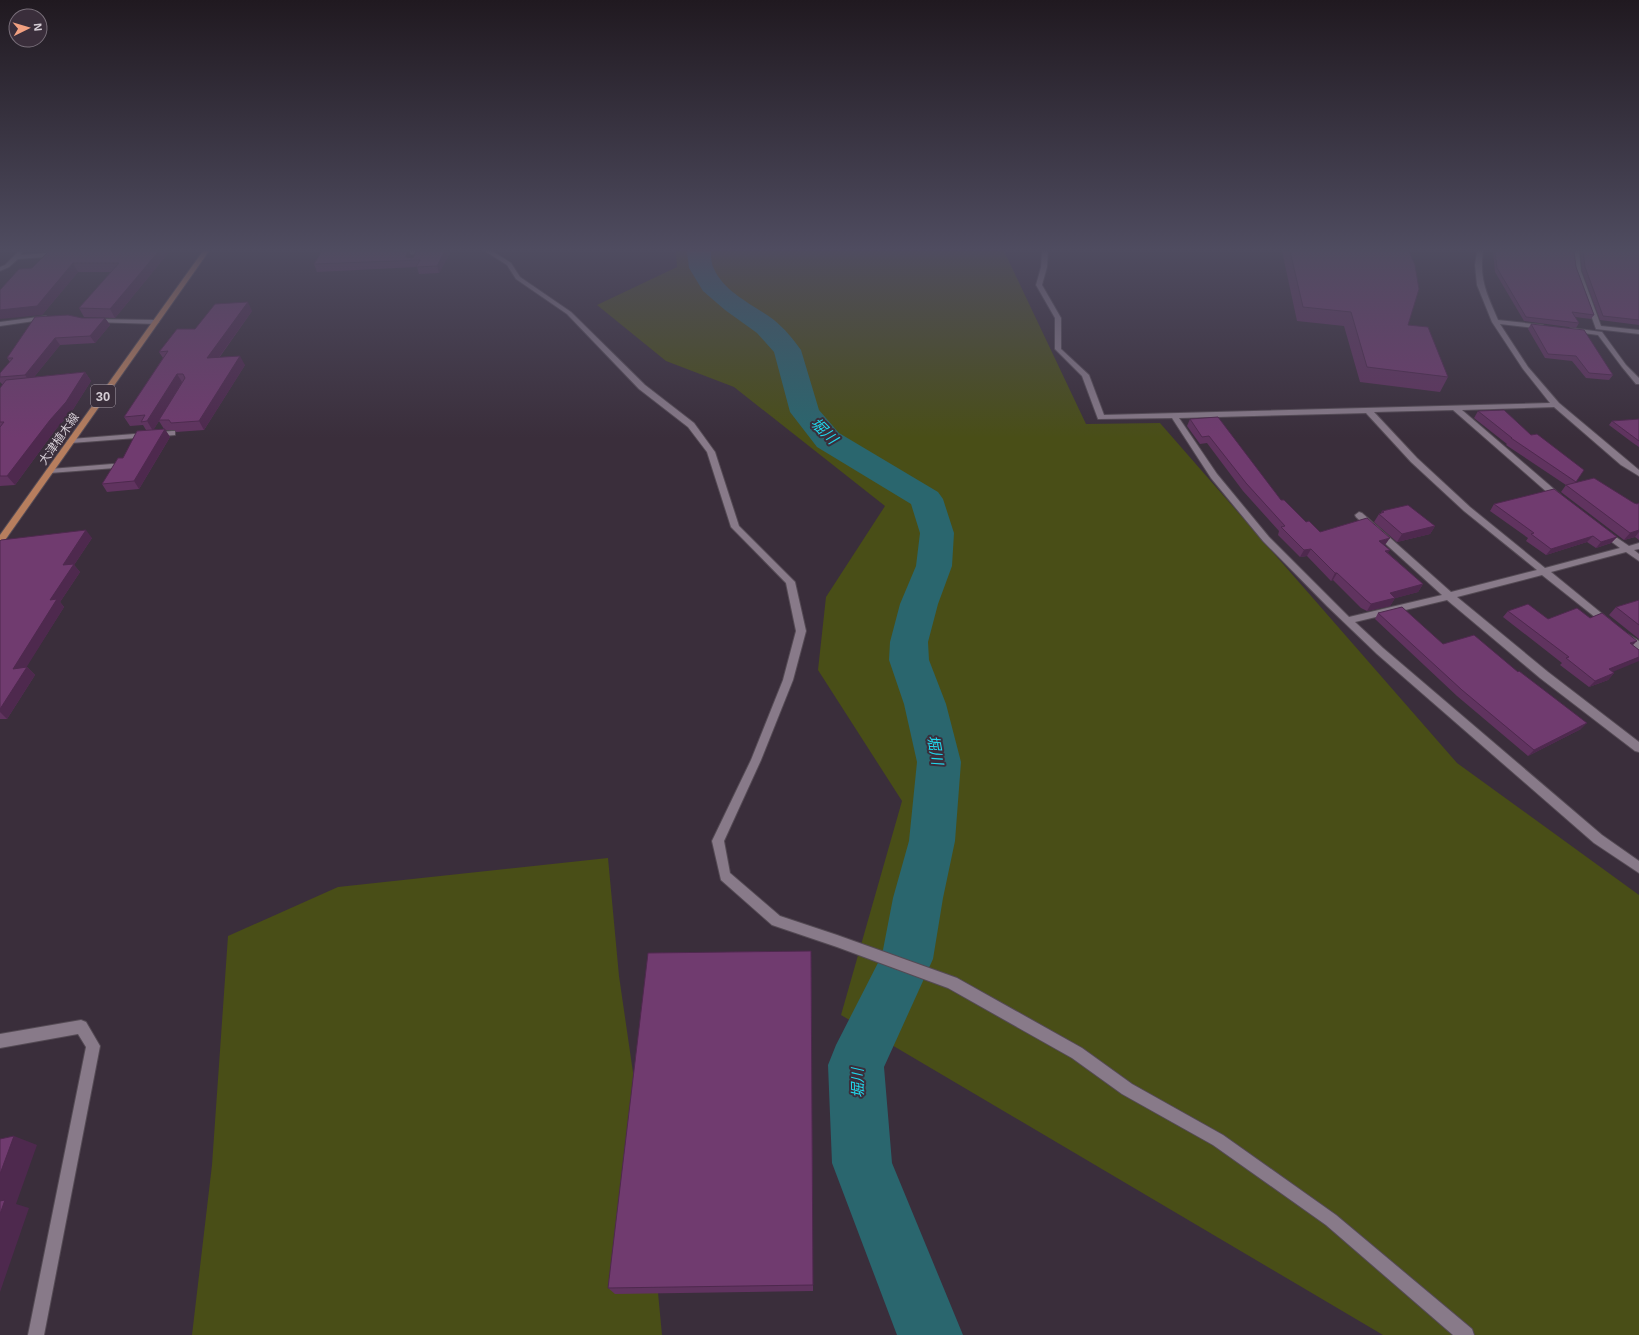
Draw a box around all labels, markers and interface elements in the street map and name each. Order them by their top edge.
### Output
north arrow [8,8,48,48]
text: N [32,23,44,32]
road number: 30 [91,385,115,407]
street label: 大津植木線 [36,410,82,468]
water label: 堀川 [808,414,842,449]
water label: 堀川 [925,734,947,768]
water label: 堀川 [849,1066,866,1098]

